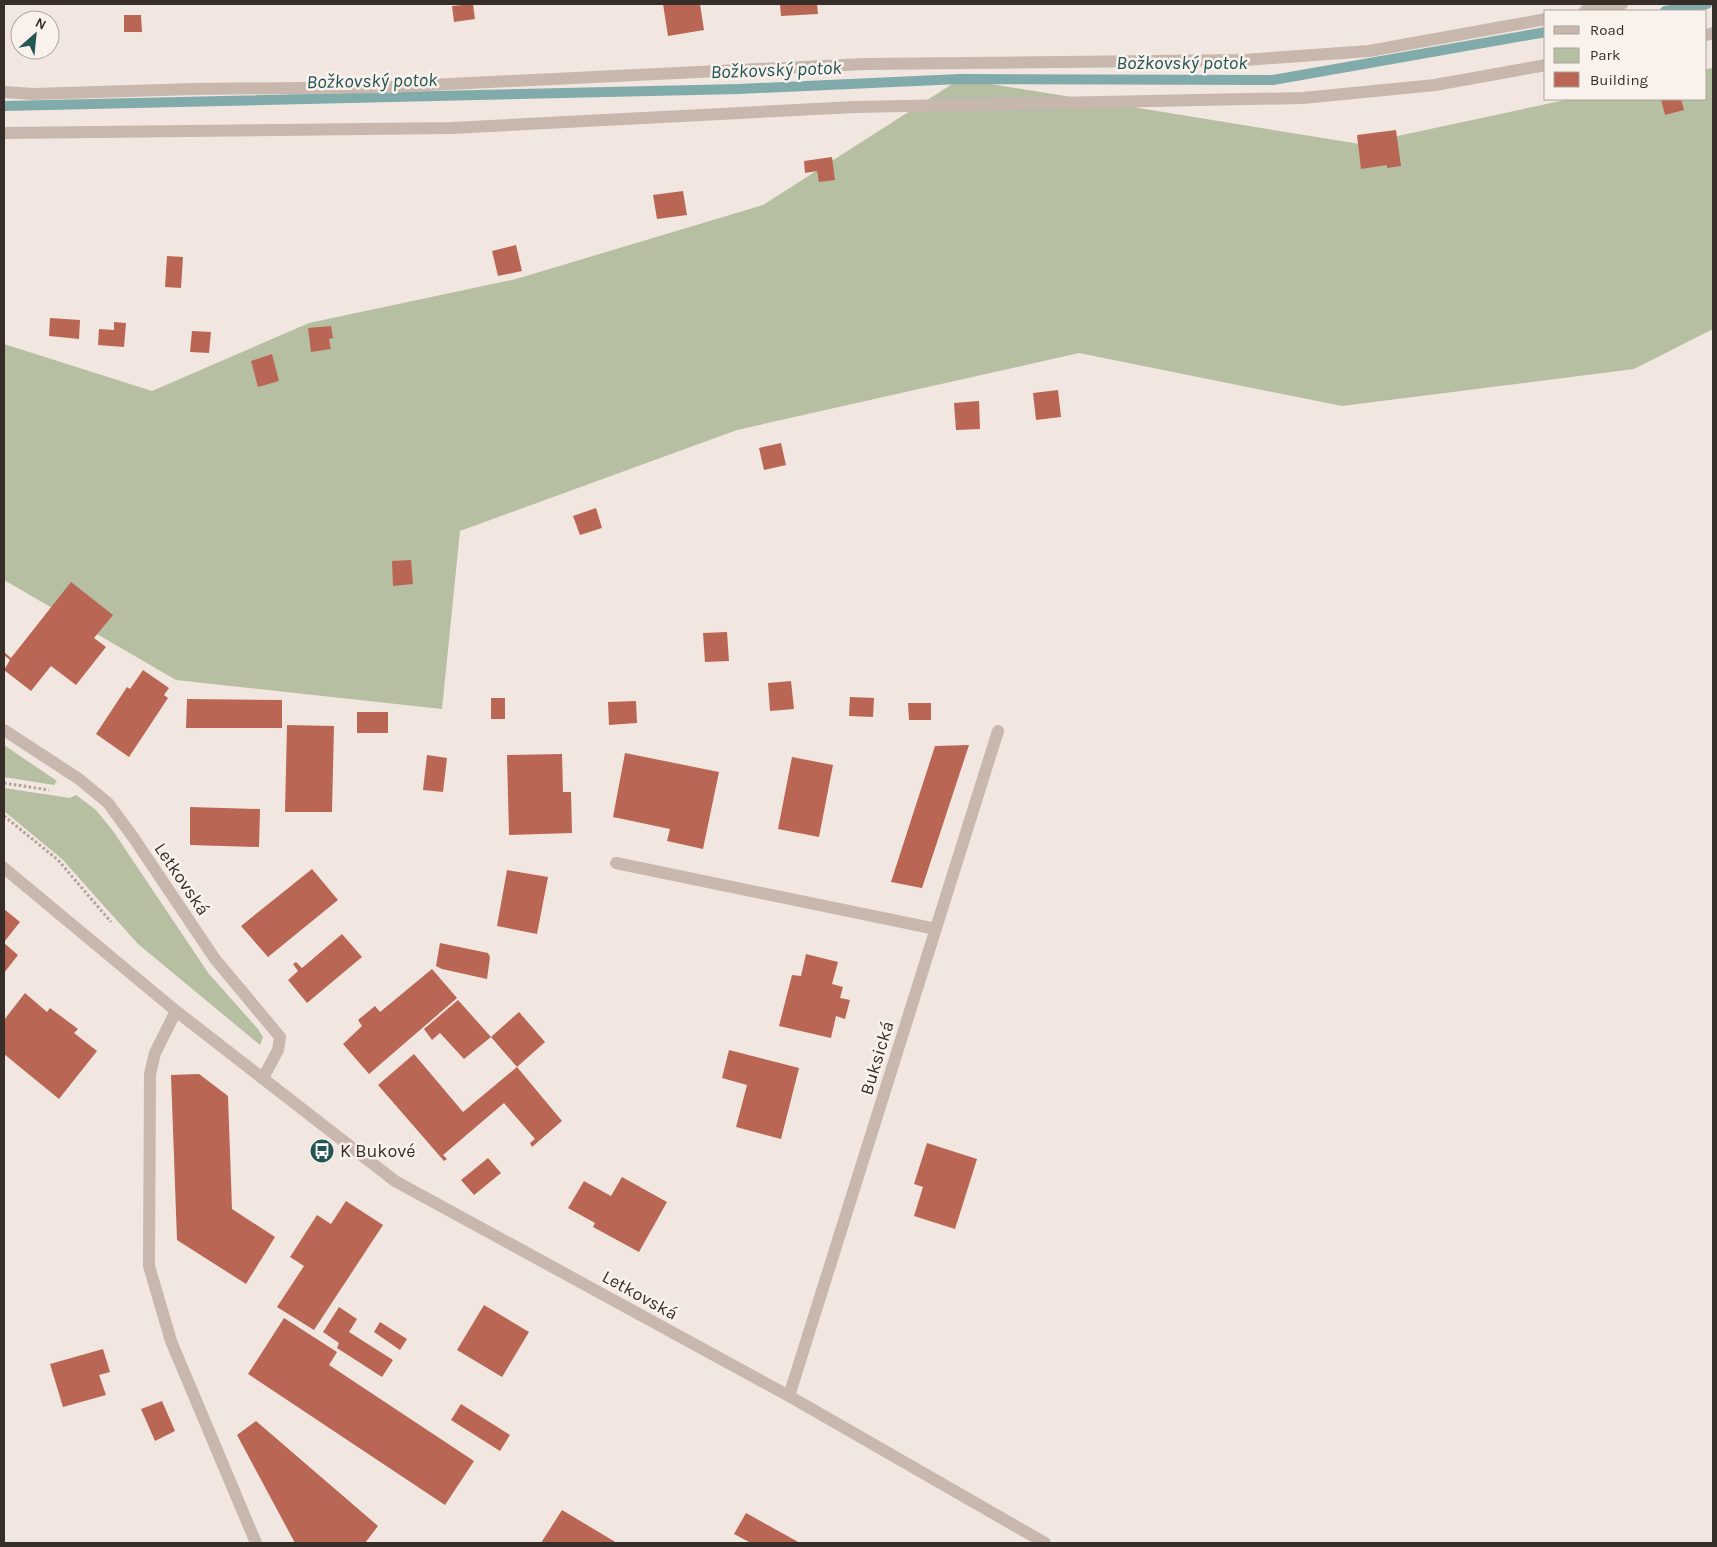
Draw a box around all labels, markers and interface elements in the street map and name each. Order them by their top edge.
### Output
north arrow [10,10,60,60]
legend [1544,10,1707,100]
text: N [32,14,49,34]
text: Road [1590,21,1625,39]
text: Park [1590,46,1620,64]
water label: Božkovský potok [1116,52,1248,74]
water label: Božkovský potok [710,57,842,83]
water label: Božkovský potok [306,69,438,93]
text: Building [1590,71,1648,89]
street label: Letkovská [150,838,214,920]
street label: Buksická [855,1018,899,1098]
bus stop icon: K Bukové [309,1138,335,1164]
place label: K Bukové [340,1140,416,1162]
street label: Letkovská [598,1265,682,1325]

